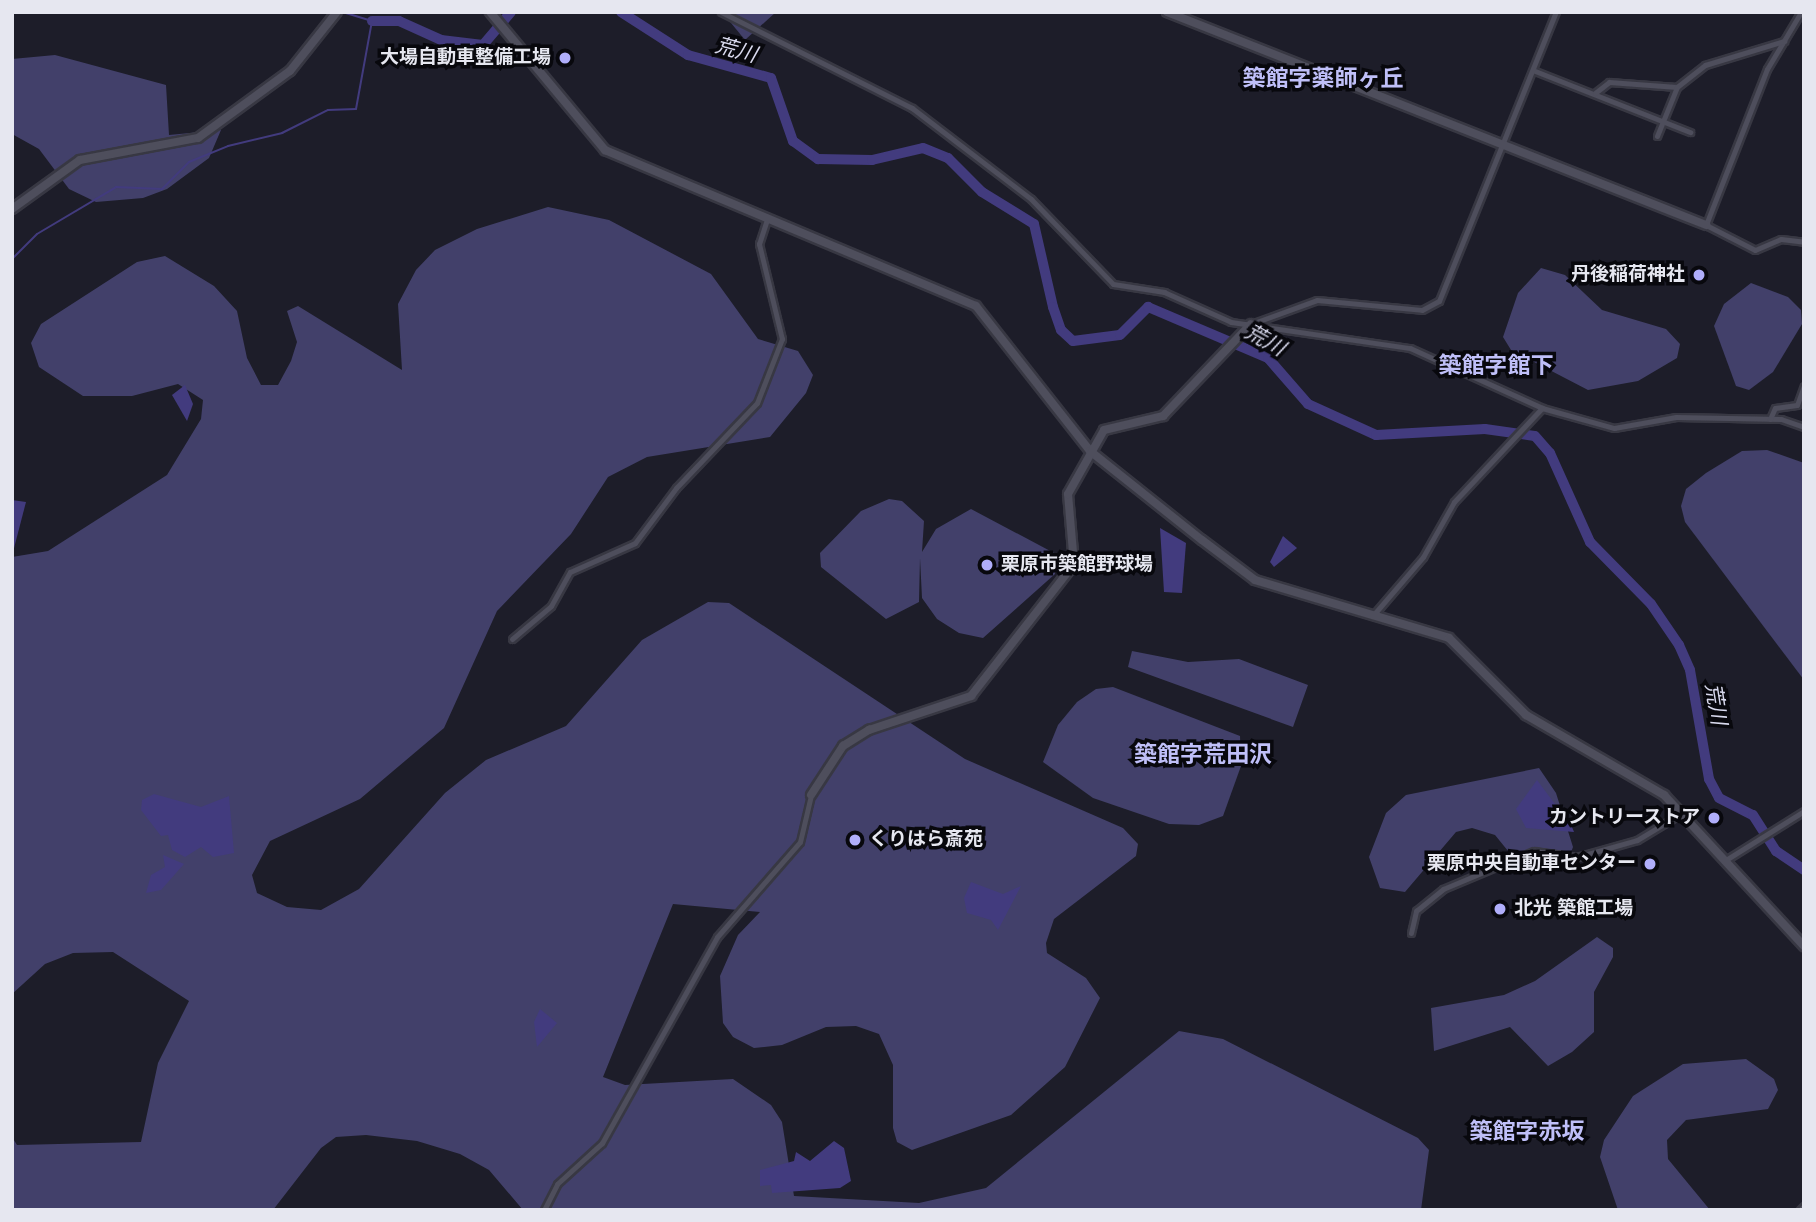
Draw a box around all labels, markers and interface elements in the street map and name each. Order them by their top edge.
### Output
water label: 荒川 [712,32,760,68]
place label: 大場自動車整備工場 [380,47,551,69]
marker: 大場自動車整備工場 [557,50,573,66]
district label: 築館字薬師ヶ丘 [1243,65,1403,93]
place label: 丹後稲荷神社 [1571,264,1685,286]
marker: 丹後稲荷神社 [1691,267,1707,283]
water label: 荒川 [1241,319,1289,361]
district label: 築館字館下 [1439,352,1553,380]
place label: 栗原市築館野球場 [1001,554,1153,576]
marker: 栗原市築館野球場 [979,557,995,573]
water label: 荒川 [1700,681,1732,727]
district label: 築館字荒田沢 [1134,741,1272,769]
place label: カントリーストア [1548,807,1700,829]
marker: カントリーストア [1706,810,1722,826]
place label: くりはら斎苑 [869,829,983,851]
marker: くりはら斎苑 [847,832,863,848]
place label: 栗原中央自動車センター [1427,853,1636,875]
marker: 栗原中央自動車センター [1642,856,1658,872]
place label: 北光 築館工場 [1514,898,1633,920]
marker: 北光 築館工場 [1492,901,1508,917]
district label: 築館字赤坂 [1470,1118,1584,1146]

